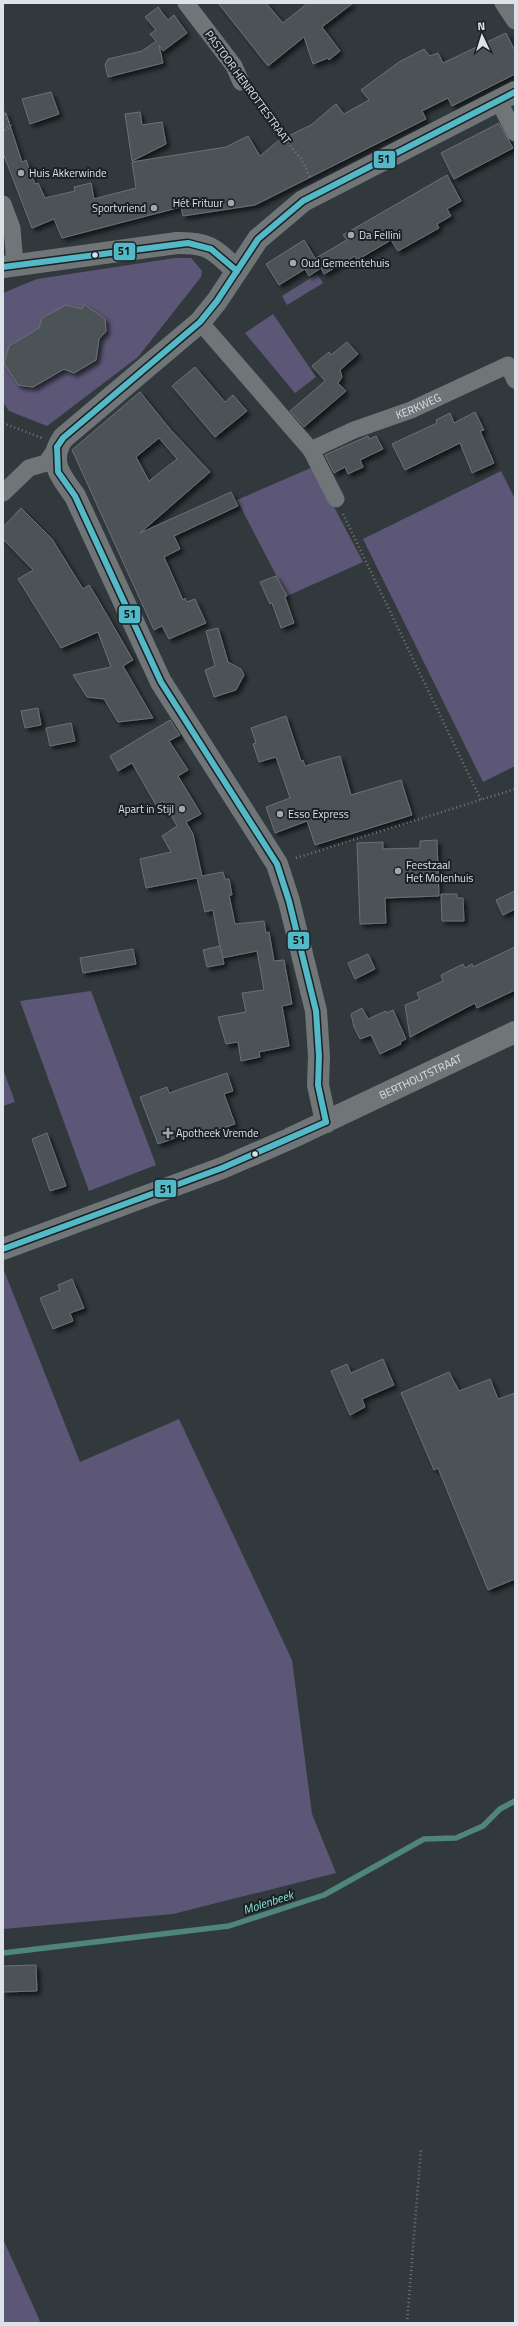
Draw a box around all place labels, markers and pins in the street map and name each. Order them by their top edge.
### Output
place label: Huis Akkerwinde [29,165,107,181]
marker: Huis Akkerwinde [16,168,26,178]
place label: Hét Frituur [173,195,223,211]
marker: Hét Frituur [226,198,236,208]
place label: Sportvriend [92,200,146,216]
marker: Sportvriend [149,203,159,213]
place label: Da Fellini [359,227,401,243]
marker: Da Fellini [346,230,356,240]
unlabelled marker [90,250,100,260]
place label: Oud Gemeentehuis [301,255,390,271]
marker: Oud Gemeentehuis [288,258,298,268]
place label: Apart in Stijl [118,801,174,817]
marker: Apart in Stijl [177,804,187,814]
place label: Esso Express [288,806,349,822]
marker: Esso Express [275,809,285,819]
place label: Feestzaal Het Molenhuis [406,857,473,886]
marker: Feestzaal Het Molenhuis [393,866,403,876]
place label: Apotheek Vremde [176,1125,259,1141]
marker: Apotheek Vremde [163,1128,173,1138]
unlabelled marker [250,1149,260,1159]

